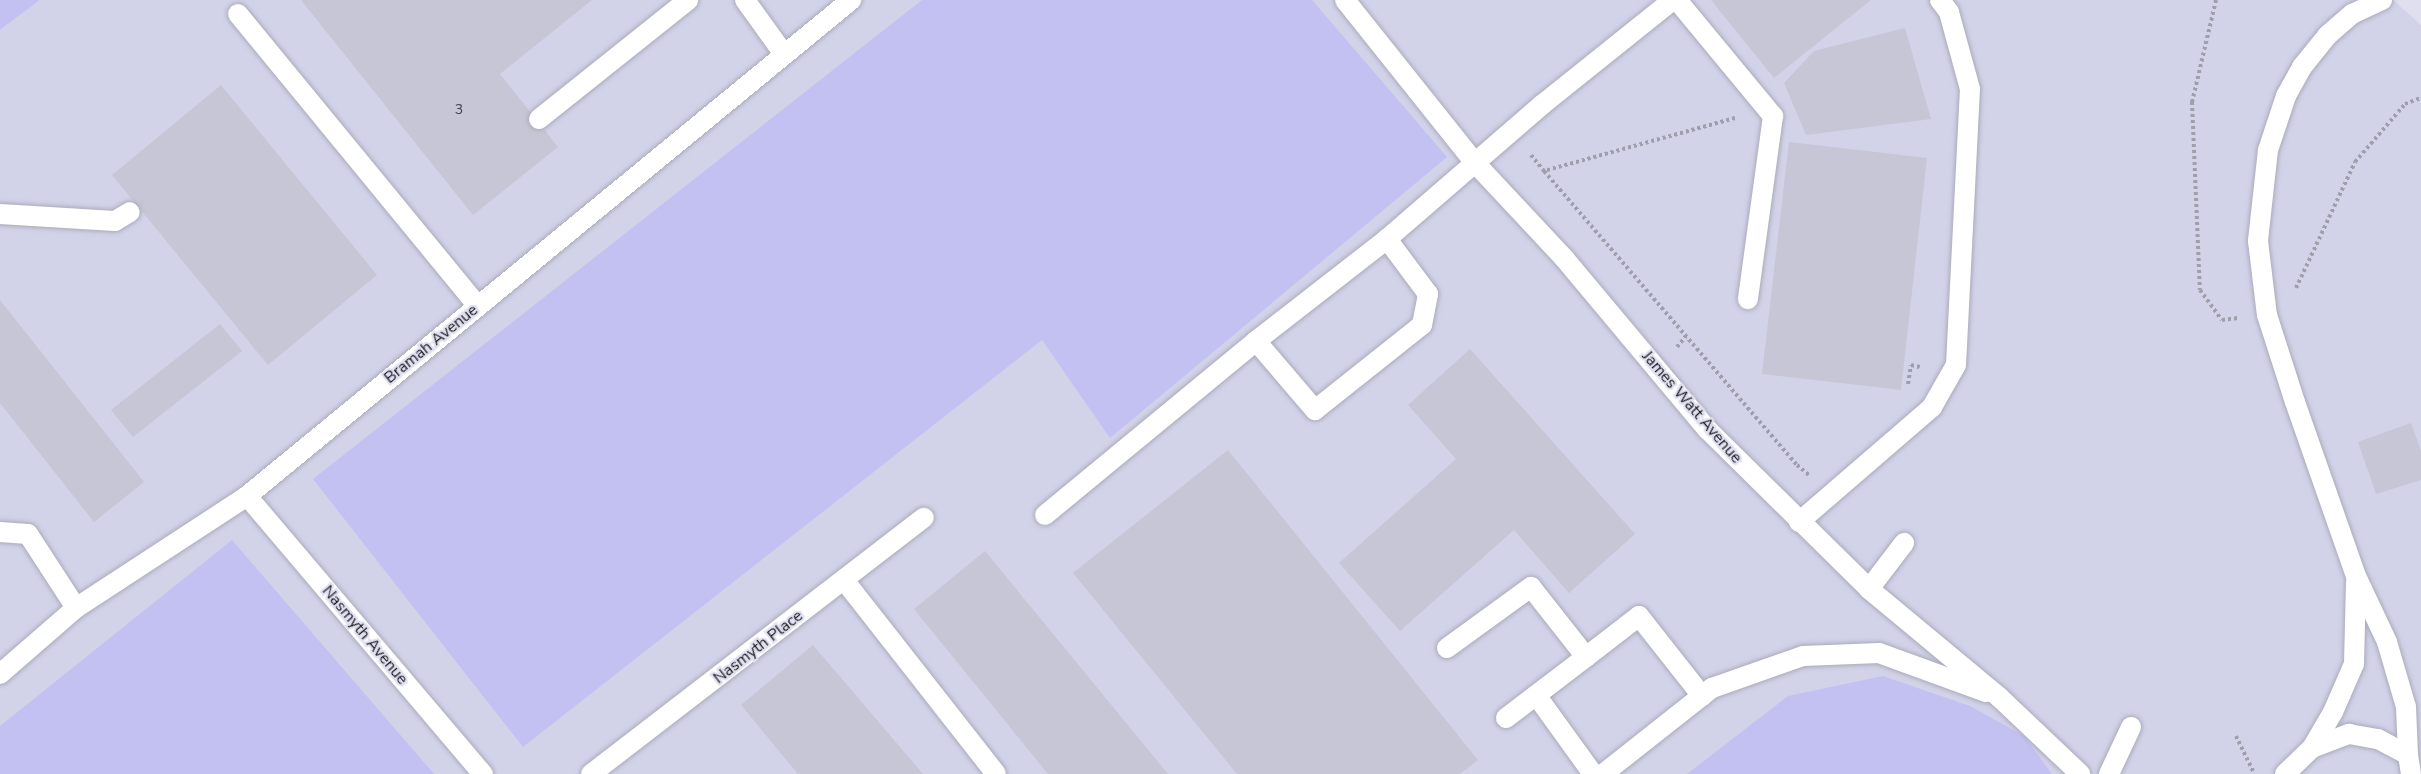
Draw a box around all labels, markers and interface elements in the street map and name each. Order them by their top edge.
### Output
house number: 3 [455,102,463,118]
street label: Bramah Avenue [380,300,482,388]
street label: James Watt Avenue [1638,347,1746,467]
street label: Nasmyth Avenue [318,582,412,688]
street label: Nasmyth Place [710,606,806,688]

